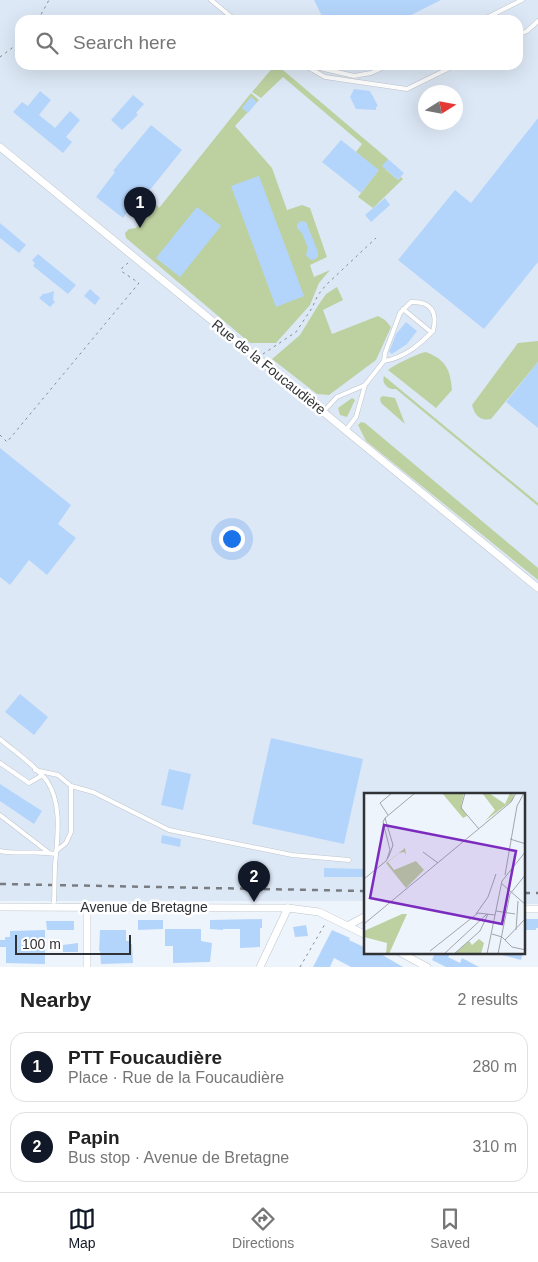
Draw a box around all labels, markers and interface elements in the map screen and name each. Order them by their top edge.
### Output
search box [15,15,523,70]
icon: search [33,29,61,57]
text: Search here [73,32,177,53]
north arrow [418,85,463,130]
pin: 1 [124,187,156,228]
street label: Rue de la Foucaudière [209,316,329,418]
your location [219,526,245,552]
inset map [364,793,526,954]
pin: 2 [238,861,270,902]
street label: Avenue de Bretagne [80,899,208,915]
scale bar [15,932,131,955]
text: 100 m [22,936,61,952]
text: Nearby [20,988,91,1011]
text: 2 results [458,991,518,1008]
text: PTT Foucaudière [68,1047,222,1068]
text: 1 [33,1058,41,1075]
text: 280 m [473,1058,517,1075]
text: Place · Rue de la Foucaudière [68,1069,284,1086]
text: Papin [68,1127,120,1148]
text: 2 [33,1138,41,1155]
text: 310 m [473,1138,517,1155]
text: Bus stop · Avenue de Bretagne [68,1149,289,1166]
tab: Map [68,1205,96,1251]
tab: Directions [232,1205,294,1251]
tab: Saved [430,1205,470,1251]

